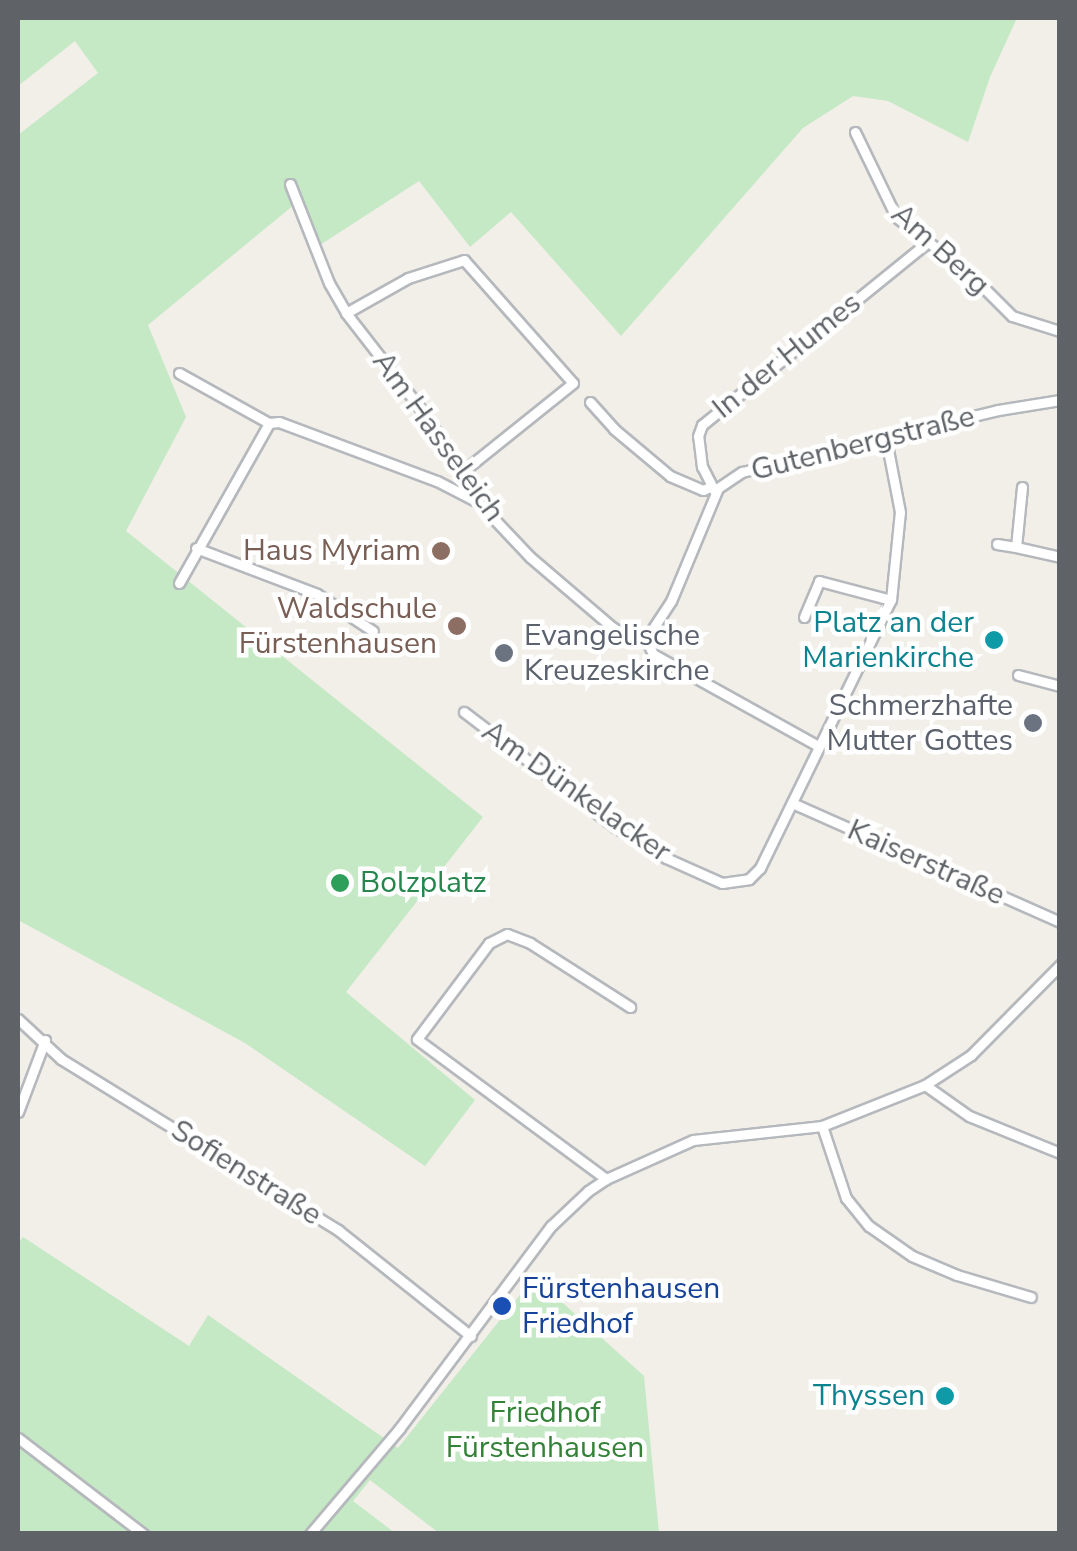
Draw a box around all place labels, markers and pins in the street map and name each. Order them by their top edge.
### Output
place label: Haus Myriam [243,533,421,569]
marker: Haus Myriam [430,540,452,562]
place label: Waldschule Fürstenhausen [239,591,437,662]
place label: Platz an der Marienkirche [802,605,974,676]
marker: Waldschule Fürstenhausen [446,615,468,637]
place label: Evangelische Kreuzeskirche [524,618,709,688]
marker: Platz an der Marienkirche [983,629,1005,651]
marker: Evangelische Kreuzeskirche [493,642,515,664]
place label: Schmerzhafte Mutter Gottes [826,688,1013,758]
marker: Schmerzhafte Mutter Gottes [1022,712,1044,734]
place label: Bolzplatz [360,865,486,901]
marker: Bolzplatz [329,872,351,894]
place label: Fürstenhausen Friedhof [522,1271,720,1342]
marker: Fürstenhausen Friedhof [491,1295,513,1317]
place label: Thyssen [813,1378,925,1414]
marker: Thyssen [934,1385,956,1407]

